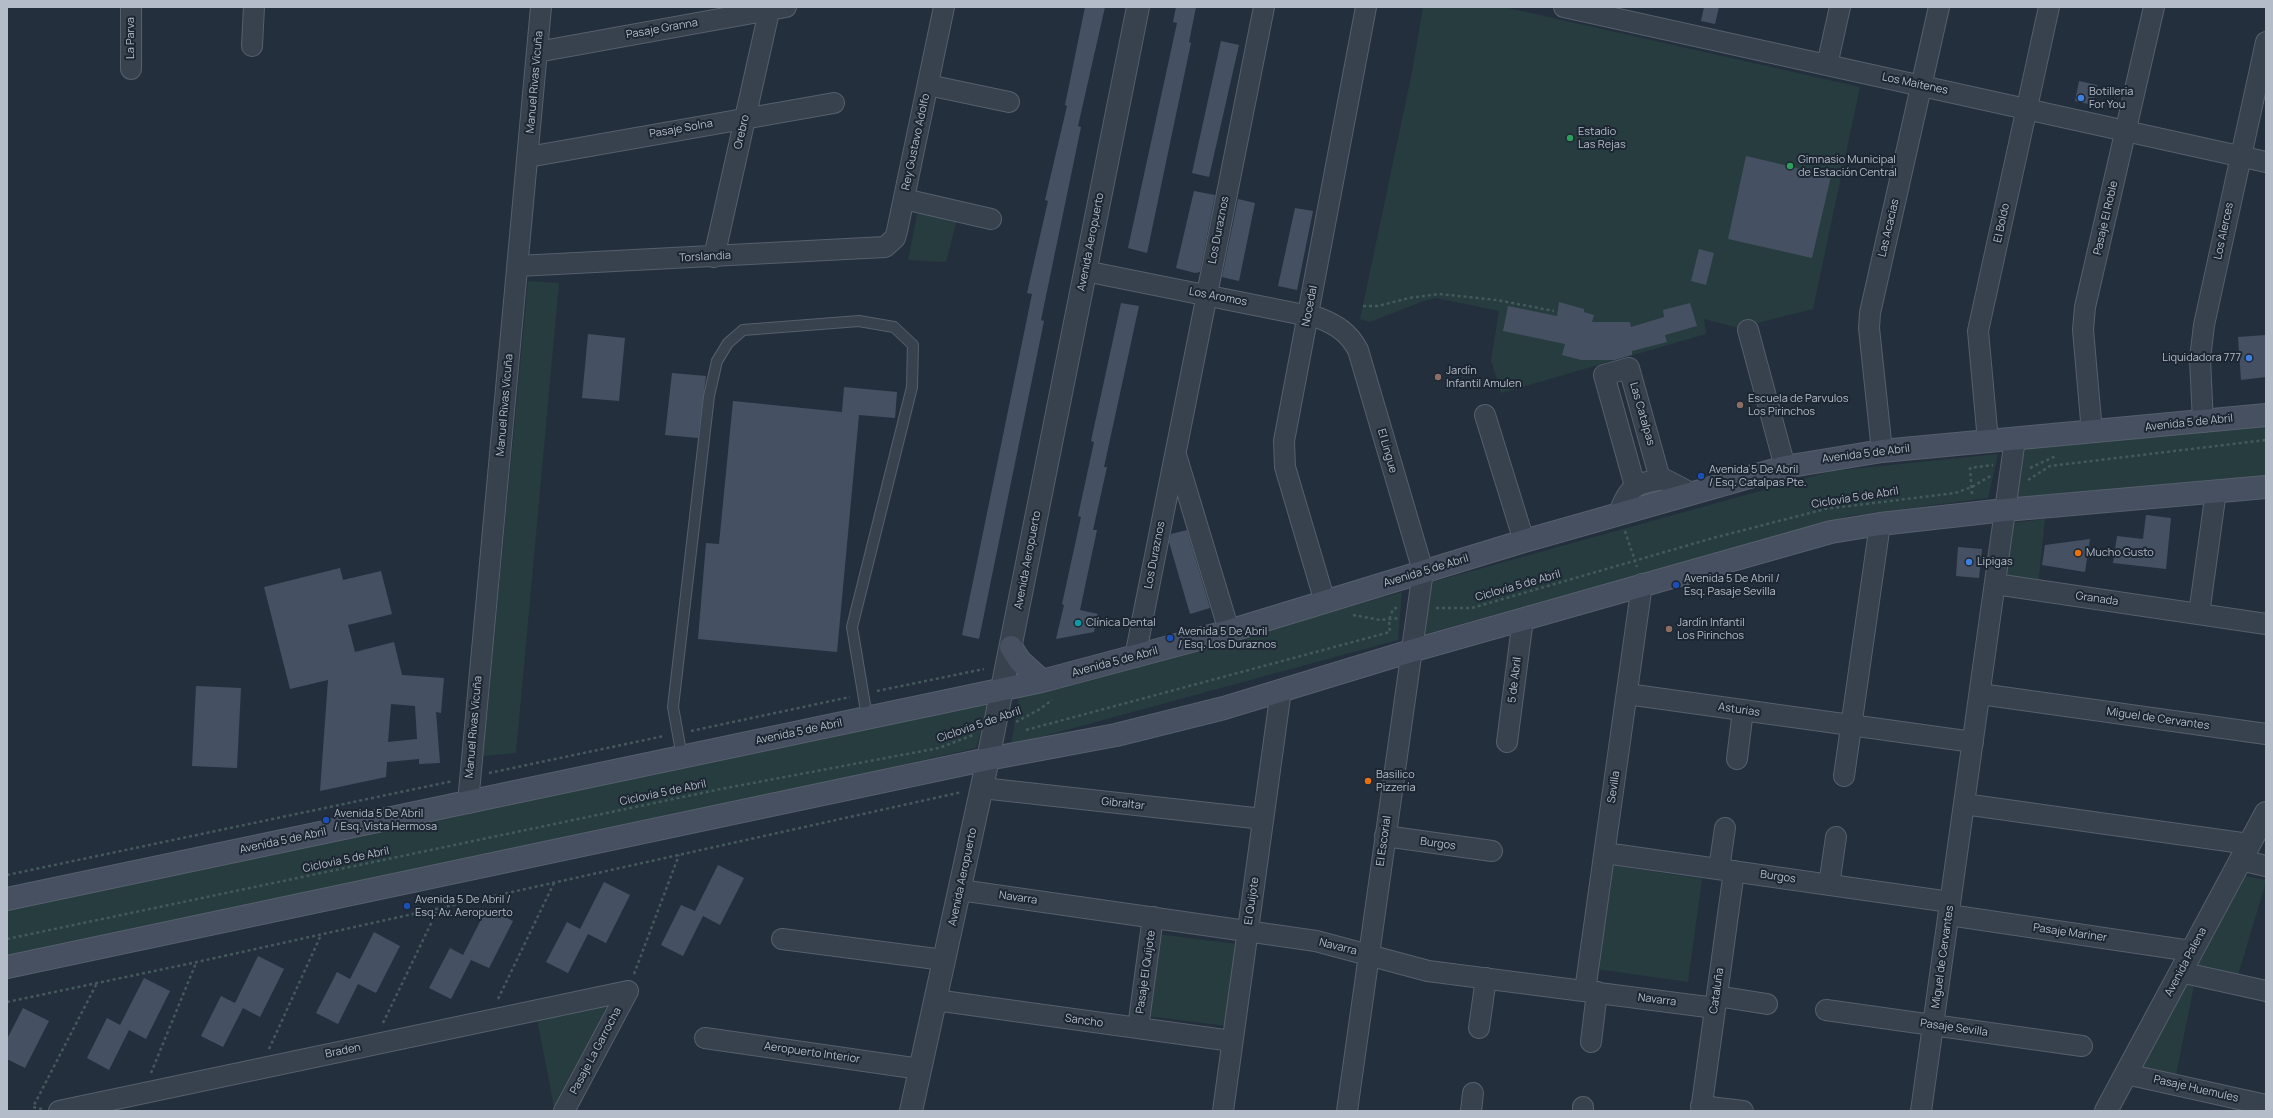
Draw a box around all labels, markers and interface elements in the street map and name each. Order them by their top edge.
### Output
street label: Pasaje Granna [625,16,699,42]
street label: La Parva [124,17,138,59]
street label: Manuel Rivas Vicuña [524,30,546,134]
street label: Los Maitenes [1881,71,1949,97]
place label: Botilleria For You [2089,85,2133,111]
street label: Rey Gustavo Adolfo [899,92,933,192]
marker: Botilleria For You [2076,93,2086,103]
street label: Orebro [732,113,752,151]
street label: Pasaje Solna [648,117,714,141]
place label: Estadio Las Rejas [1578,125,1626,151]
marker: Estadio Las Rejas [1565,133,1575,143]
place label: Gimnasio Municipal de Estación Central [1798,153,1897,179]
marker: Gimnasio Municipal de Estación Central [1785,161,1795,171]
street label: Pasaje El Roble [2091,180,2121,256]
street label: Avenida Aeropuerto [1075,192,1107,292]
street label: Los Duraznos [1206,195,1232,265]
street label: Las Acacias [1876,198,1902,258]
street label: Los Alerces [2212,201,2236,261]
street label: El Boldo [1991,202,2013,244]
street label: Torslandia [679,249,731,265]
street label: Nocedal [1300,284,1320,328]
street label: Los Aromos [1188,285,1248,309]
place label: Liquidadora 777 [2162,351,2241,365]
street label: Manuel Rivas Vicuña [494,353,516,457]
marker: Liquidadora 777 [2244,353,2254,363]
place label: Jardín Infantil Amulen [1446,364,1521,390]
marker: Jardín Infantil Amulen [1433,372,1443,382]
street label: Las Catalpas [1627,381,1657,447]
place label: Escuela de Parvulos Los Pirinchos [1748,392,1849,418]
marker: Escuela de Parvulos Los Pirinchos [1735,400,1745,410]
street label: Avenida 5 de Abril [2144,412,2234,434]
street label: El Lingue [1374,427,1400,475]
street label: Avenida 5 de Abril [1821,442,1911,466]
place label: Avenida 5 De Abril / Esq. Catalpas Pte. [1709,463,1807,489]
marker: Avenida 5 De Abril / Esq. Catalpas Pte. [1696,471,1706,481]
street label: Ciclovia 5 de Abril [1811,485,1899,511]
street label: Avenida Aeropuerto [1012,510,1044,610]
street label: Los Duraznos [1142,520,1168,590]
place label: Mucho Gusto [2086,546,2154,560]
marker: Mucho Gusto [2073,548,2083,558]
street label: Avenida 5 de Abril [1382,552,1470,590]
place label: Lipigas [1977,555,2013,569]
marker: Lipigas [1964,557,1974,567]
street label: Ciclovia 5 de Abril [1474,568,1562,604]
place label: Avenida 5 De Abril / Esq. Pasaje Sevilla [1684,572,1780,598]
marker: Avenida 5 De Abril / Esq. Pasaje Sevilla [1671,580,1681,590]
street label: Granada [2075,589,2119,609]
place label: Clínica Dental [1086,616,1156,630]
place label: Jardín Infantil Los Pirinchos [1677,616,1745,642]
marker: Clínica Dental [1073,618,1083,628]
marker: Jardín Infantil Los Pirinchos [1664,624,1674,634]
place label: Avenida 5 De Abril / Esq. Los Duraznos [1178,625,1276,651]
marker: Avenida 5 De Abril / Esq. Los Duraznos [1165,633,1175,643]
street label: Avenida 5 de Abril [1071,644,1159,680]
street label: 5 de Abril [1506,656,1524,704]
street label: Manuel Rivas Vicuña [463,675,485,779]
street label: Asturias [1717,701,1761,719]
street label: Ciclovia 5 de Abril [935,704,1023,746]
street label: Miguel de Cervantes [2106,705,2210,733]
street label: Avenida 5 de Abril [754,716,844,748]
place label: Basilico Pizzería [1376,768,1415,794]
street label: Sevilla [1605,770,1623,804]
marker: Basilico Pizzería [1363,776,1373,786]
street label: Ciclovia 5 de Abril [619,777,707,809]
street label: Gibraltar [1101,795,1145,813]
place label: Avenida 5 De Abril / Esq. Vista Hermosa [334,807,437,833]
marker: Avenida 5 De Abril / Esq. Vista Hermosa [321,815,331,825]
street label: El Escorial [1374,815,1394,867]
street label: Avenida 5 de Abril [238,825,328,857]
street label: Avenida Aeropuerto [946,827,980,927]
street label: Burgos [1419,835,1457,853]
street label: Ciclovia 5 de Abril [302,844,390,876]
street label: Burgos [1759,868,1797,886]
street label: El Quijote [1242,876,1262,926]
street label: Navarra [998,889,1038,907]
place label: Avenida 5 De Abril / Esq. Av. Aeropuerto [415,893,513,919]
marker: Avenida 5 De Abril / Esq. Av. Aeropuerto [402,901,412,911]
street label: Miguel de Cervantes [1929,905,1957,1009]
street label: Pasaje Mariner [2032,921,2108,945]
street label: Avenida Palena [2162,925,2210,999]
street label: Pasaje El Quijote [1134,930,1158,1014]
street label: Navarra [1318,936,1358,958]
street label: Cataluña [1707,967,1727,1015]
street label: Navarra [1637,991,1677,1009]
street label: Pasaje La Garrocha [567,1005,625,1097]
street label: Sancho [1064,1012,1104,1030]
street label: Pasaje Sevilla [1919,1017,1989,1039]
street label: Aeropuerto Interior [763,1040,861,1066]
street label: Braden [324,1041,362,1061]
street label: Pasaje Huemules [2152,1073,2240,1105]

